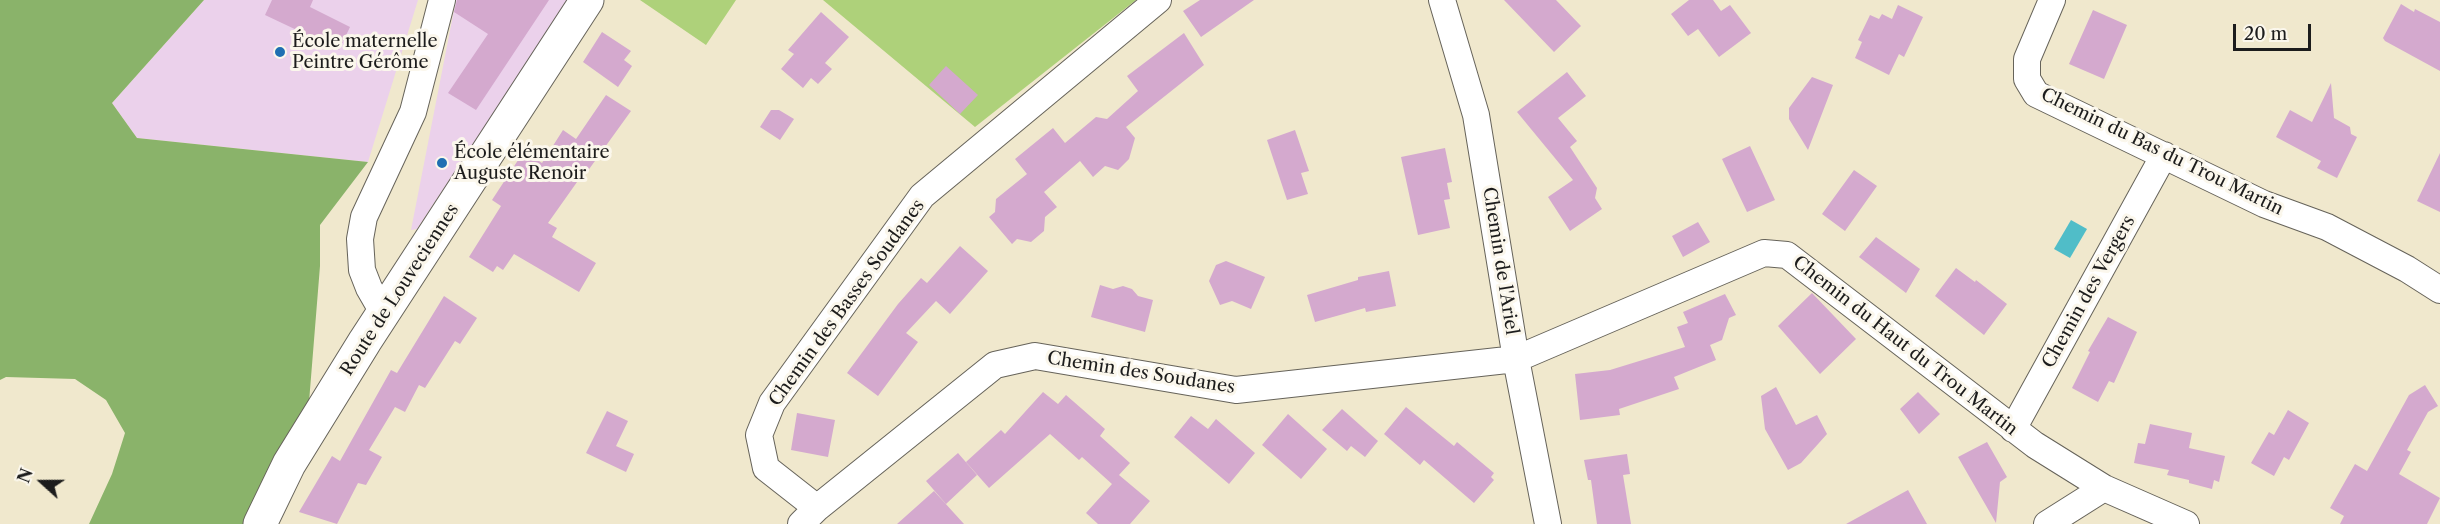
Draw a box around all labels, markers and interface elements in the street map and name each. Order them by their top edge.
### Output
scale bar [2236,12,2314,50]
text: 20 m [2244,23,2287,45]
place label: École maternelle Peintre Gérôme [292,31,438,74]
marker: École maternelle Peintre Gérôme [273,45,287,59]
street label: Chemin du Bas du Trou Martin [2037,84,2287,220]
place label: École élémentaire Auguste Renoir [454,142,609,184]
marker: École élémentaire Auguste Renoir [435,156,449,170]
street label: Chemin de l'Ariel [1478,186,1522,336]
street label: Chemin des Basses Soudanes [765,195,929,411]
street label: Route de Louveciennes [336,200,464,380]
street label: Chemin des Vergers [2038,212,2140,372]
street label: Chemin du Haut du Trou Martin [1788,252,2022,440]
street label: Chemin des Soudanes [1046,347,1236,399]
north arrow [12,452,72,512]
text: N [13,465,37,486]

